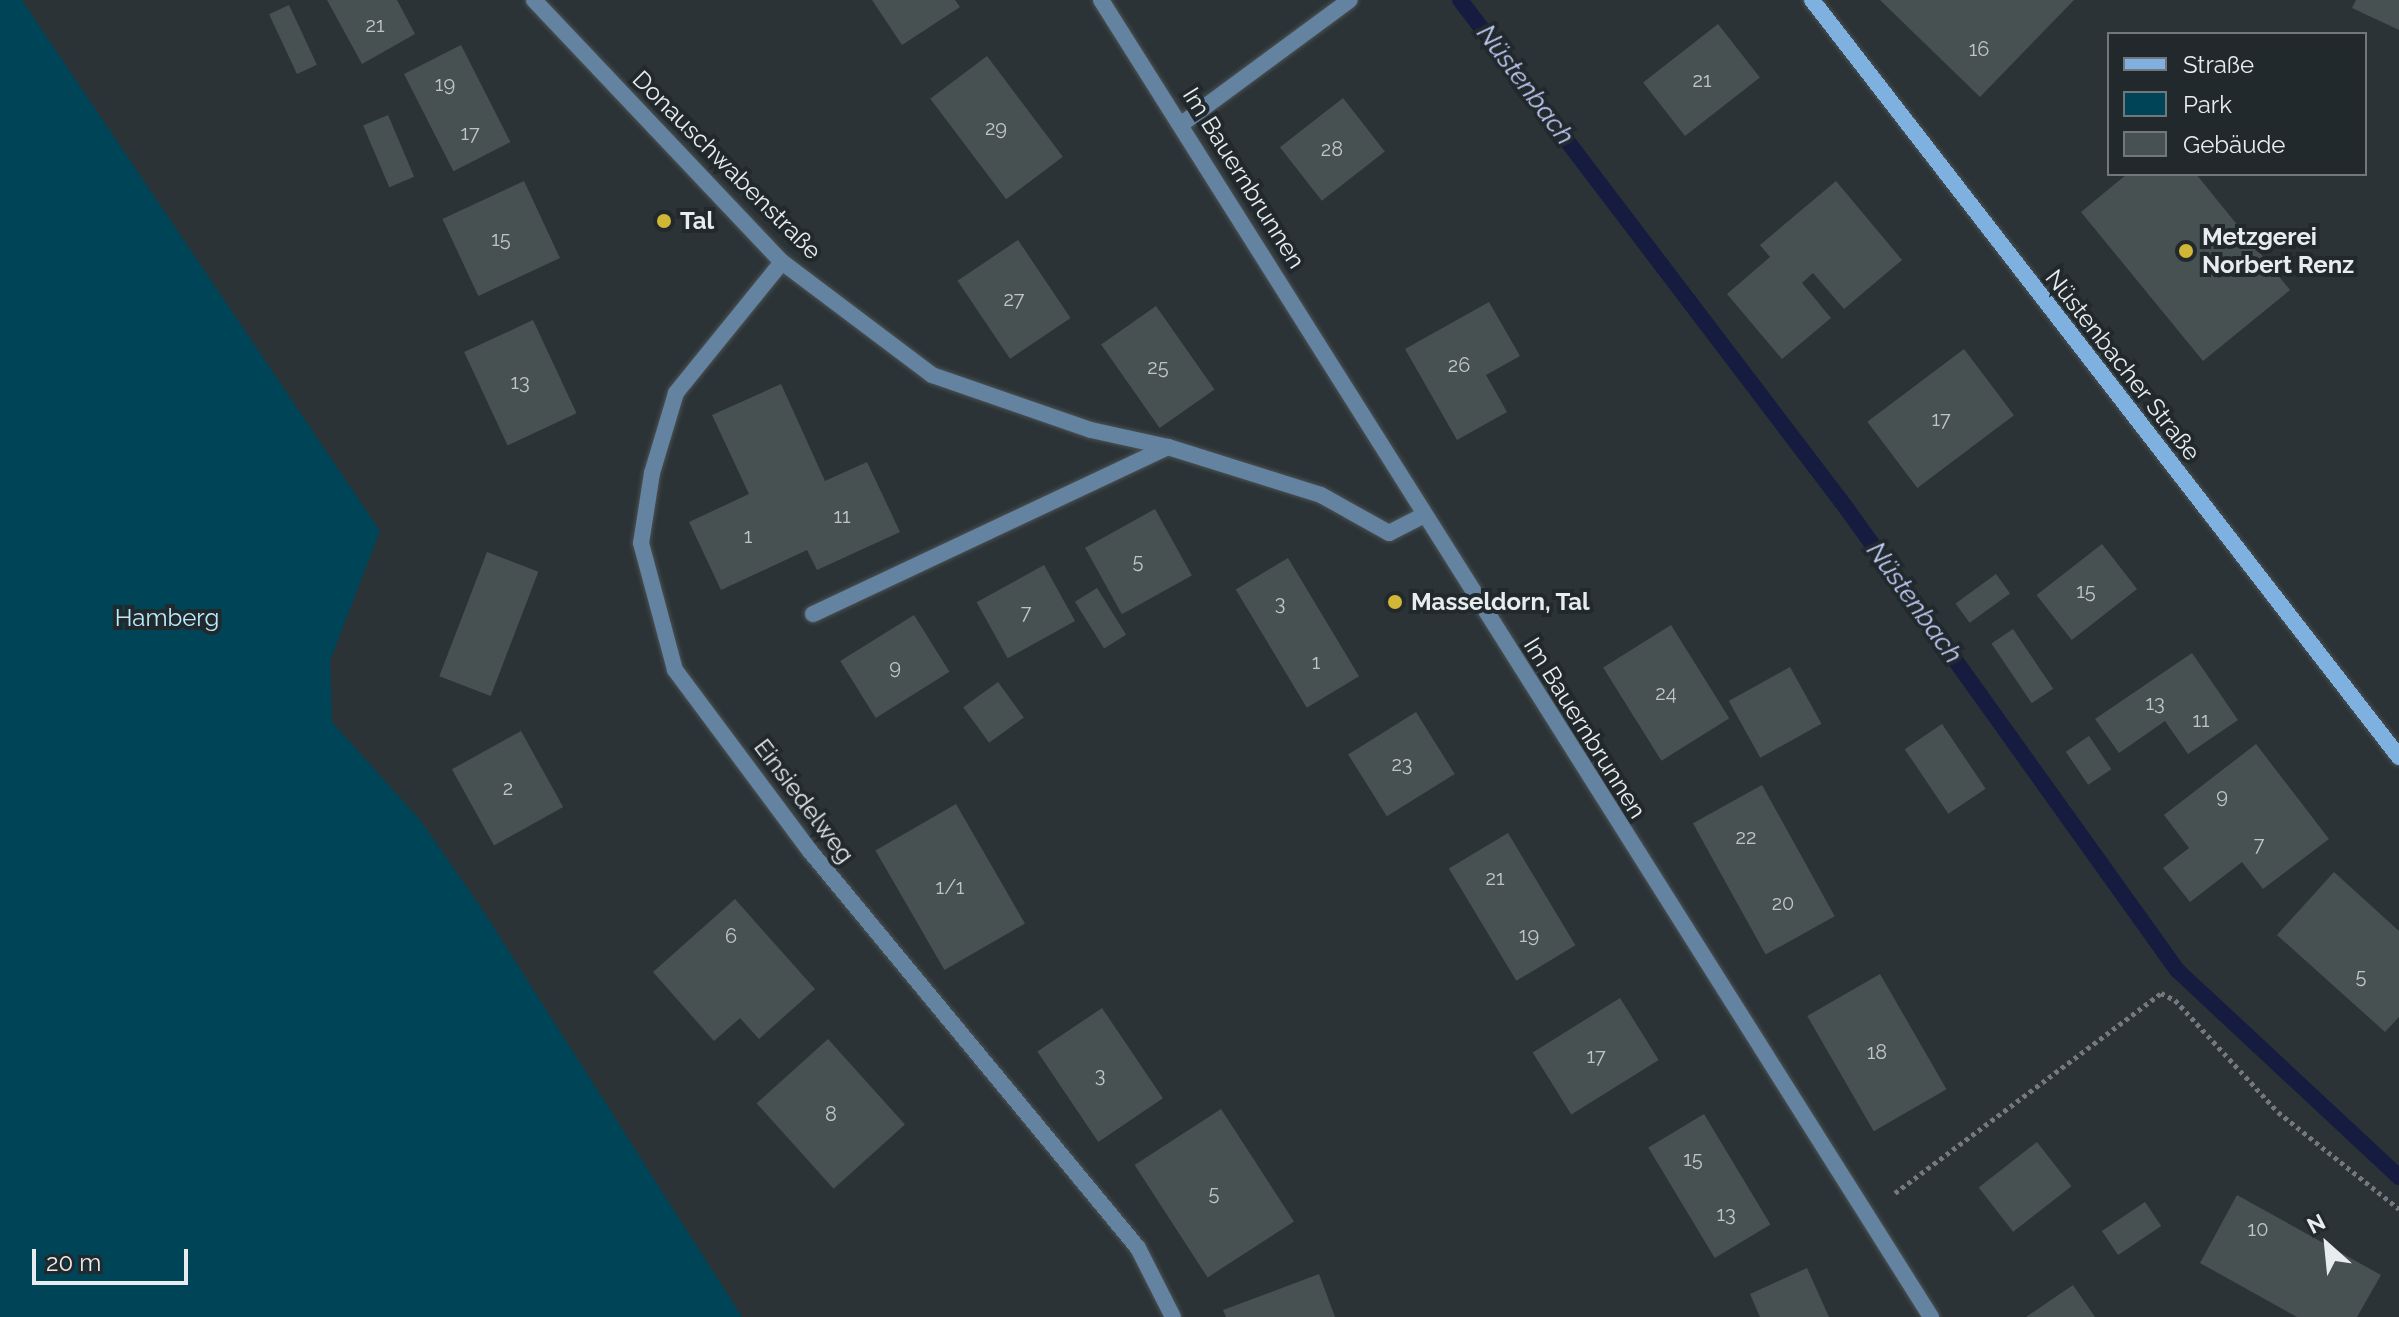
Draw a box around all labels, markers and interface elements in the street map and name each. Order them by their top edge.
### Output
house number: 21 [366,13,384,37]
water label: Nüstenbach [1470,19,1580,151]
legend [2107,32,2367,176]
house number: 16 [1969,37,1989,61]
text: Straße [2183,50,2254,79]
street label: Donauschwabenstraße [627,65,827,265]
house number: 21 [1693,68,1711,92]
house number: 19 [435,72,455,96]
street label: Im Bauernbrunnen [1177,82,1311,274]
text: Park [2183,90,2232,119]
house number: 29 [985,116,1007,140]
house number: 17 [460,121,480,145]
text: Gebäude [2183,130,2285,159]
house number: 28 [1321,137,1343,161]
place label: Tal [680,207,714,235]
marker: Tal [655,212,673,230]
place label: Metzgerei Norbert Renz [2202,223,2354,279]
house number: 15 [491,227,511,251]
marker: Metzgerei Norbert Renz [2177,242,2195,260]
street label: Nüstenbacher Straße [2039,263,2207,467]
house number: 27 [1003,287,1025,311]
house number: 26 [1448,353,1470,377]
house number: 25 [1147,355,1169,379]
house number: 13 [510,370,530,394]
house number: 17 [1931,407,1951,431]
house number: 11 [833,504,851,528]
house number: 1 [744,524,752,548]
water label: Nüstenbach [1860,536,1968,670]
house number: 5 [1133,549,1143,573]
house number: 15 [2076,579,2096,603]
place label: Masseldorn, Tal [1411,588,1590,616]
house number: 3 [1275,591,1285,615]
marker: Masseldorn, Tal [1386,593,1404,611]
house number: 7 [1021,600,1031,624]
park label: Hamberg [115,604,219,632]
street label: Im Bauernbrunnen [1518,632,1652,824]
house number: 1 [1312,650,1320,674]
house number: 9 [889,655,901,679]
house number: 24 [1655,681,1677,705]
house number: 13 [2145,691,2165,715]
house number: 11 [2192,708,2210,732]
street label: Einsiedelweg [748,733,860,869]
house number: 23 [1391,752,1413,776]
house number: 2 [503,776,513,800]
house number: 9 [2216,784,2228,808]
house number: 22 [1736,825,1756,849]
house number: 7 [2254,832,2264,856]
house number: 21 [1486,866,1504,890]
house number: 1/1 [936,875,964,899]
house number: 20 [1772,891,1794,915]
house number: 19 [1519,923,1539,947]
house number: 6 [725,924,737,948]
house number: 5 [2356,964,2366,988]
house number: 18 [1867,1040,1887,1064]
house number: 17 [1586,1044,1606,1068]
house number: 3 [1095,1063,1105,1087]
house number: 8 [825,1102,837,1126]
house number: 15 [1683,1147,1703,1171]
house number: 5 [1209,1181,1219,1205]
house number: 13 [1716,1202,1736,1226]
north arrow [2287,1205,2367,1285]
text: N [2303,1208,2329,1239]
house number: 10 [2248,1217,2268,1241]
scale bar [36,1233,192,1283]
text: 20 m [46,1248,101,1277]

